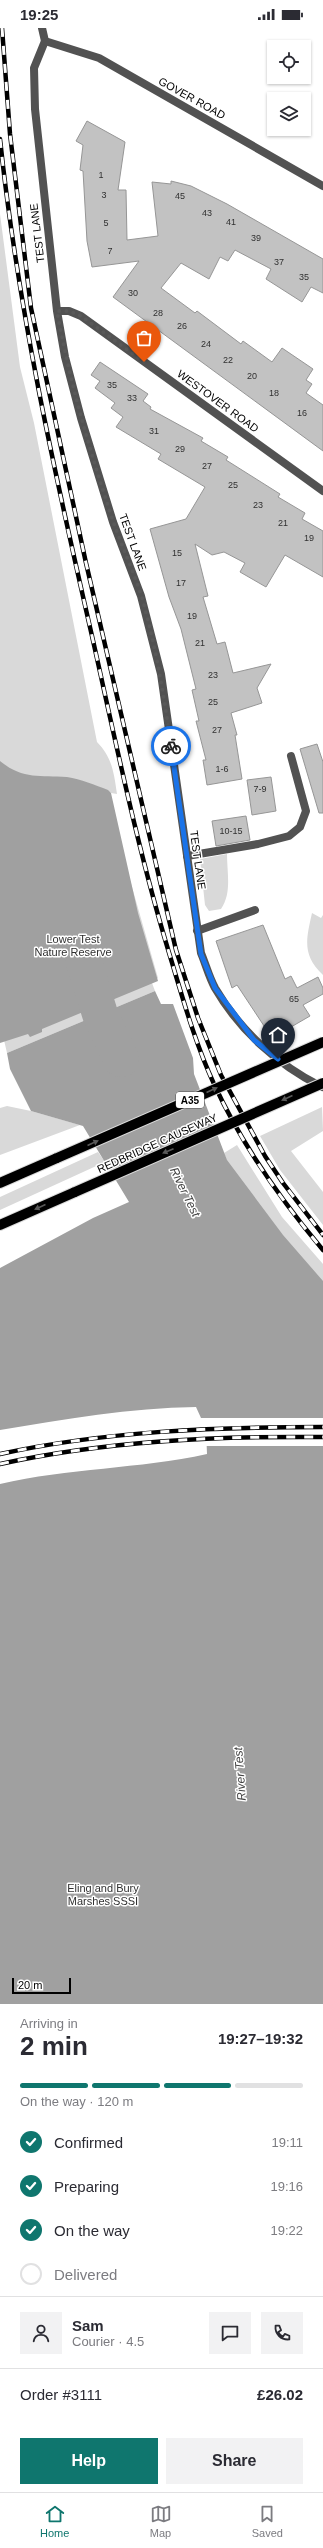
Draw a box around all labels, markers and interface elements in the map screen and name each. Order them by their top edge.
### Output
text: 19:25 [20,6,58,23]
map controls [267,40,311,136]
button: locate [267,40,311,84]
street label: GOVER ROAD [156,75,228,121]
button: layers [267,92,311,136]
house number: 1 [98,170,104,180]
house number: 3 [101,190,107,200]
house number: 45 [175,191,185,201]
street label: TEST LANE [27,203,47,263]
house number: 43 [202,208,212,218]
house number: 41 [226,217,236,227]
house number: 5 [103,218,109,228]
house number: 39 [251,233,261,243]
house number: 7 [107,246,113,256]
house number: 37 [274,257,284,267]
house number: 35 [299,272,309,282]
house number: 30 [128,288,138,298]
house number: 28 [153,308,163,318]
pin [127,321,161,362]
house number: 26 [177,321,187,331]
icon: bag [133,327,155,349]
house number: 24 [201,339,211,349]
house number: 22 [223,355,233,365]
street label: WESTOVER ROAD [175,367,261,435]
house number: 20 [247,371,257,381]
house number: 35 [107,380,117,390]
house number: 18 [269,388,279,398]
house number: 33 [127,393,137,403]
house number: 16 [297,408,307,418]
house number: 31 [149,426,159,436]
house number: 29 [175,444,185,454]
house number: 27 [202,461,212,471]
house number: 25 [228,480,238,490]
house number: 23 [253,500,263,510]
street label: TEST LANE [117,512,149,572]
house number: 21 [278,518,288,528]
house number: 19 [304,533,314,543]
house number: 15 [172,548,182,558]
house number: 17 [176,578,186,588]
house number: 19 [187,611,197,621]
house number: 21 [195,638,205,648]
house number: 23 [208,670,218,680]
house number: 25 [208,697,218,707]
house number: 27 [212,725,222,735]
courier [151,726,191,766]
icon: bike [160,735,182,757]
house number: 1-6 [215,764,229,774]
house number: 7-9 [253,784,267,794]
house number: 10-15 [219,826,243,836]
street label: TEST LANE [188,830,208,890]
park label: Lower Test Nature Reserve [34,933,112,958]
house number: 65 [289,994,299,1004]
pin [261,1018,295,1059]
icon: home [267,1024,289,1046]
one-way arrow [206,1087,218,1093]
road number: A35 [176,1092,204,1108]
one-way arrow [281,1096,293,1102]
street label: REDBRIDGE CAUSEWAY [95,1111,220,1175]
one-way arrow [87,1139,99,1145]
one-way arrow [163,1148,174,1154]
water label: River Test [167,1165,203,1220]
one-way arrow [33,1205,45,1211]
water label: River Test [231,1746,249,1801]
park label: Eling and Bury Marshes SSSI [67,1882,139,1907]
scale bar [12,1976,71,1995]
text: 20 m [18,1979,42,1991]
text: Arriving in [20,2016,78,2031]
text: 19:27–19:32 [218,2030,303,2047]
text: 2 min [20,2031,88,2061]
text: On the way · 120 m [20,2094,133,2109]
icon: check [20,2131,42,2153]
text: Confirmed [54,2134,123,2151]
text: 19:11 [271,2135,303,2150]
icon: check [20,2175,42,2197]
text: Preparing [54,2178,119,2195]
text: 19:16 [270,2179,303,2194]
icon: check [20,2219,42,2241]
text: On the way [54,2222,130,2239]
text: 19:22 [270,2223,303,2238]
text: Delivered [54,2266,117,2283]
button: person [20,2312,62,2354]
button: chat [209,2312,251,2354]
button: phone [261,2312,303,2354]
text: Sam [72,2317,104,2334]
text: Courier · 4.5 [72,2334,144,2349]
text: Order #3111 [20,2386,102,2403]
text: £26.02 [257,2386,303,2403]
button: Help [20,2438,158,2484]
button: Share [166,2438,303,2484]
tab: Home [40,2503,69,2539]
tab: Map [150,2503,172,2539]
tab: Saved [252,2503,283,2539]

